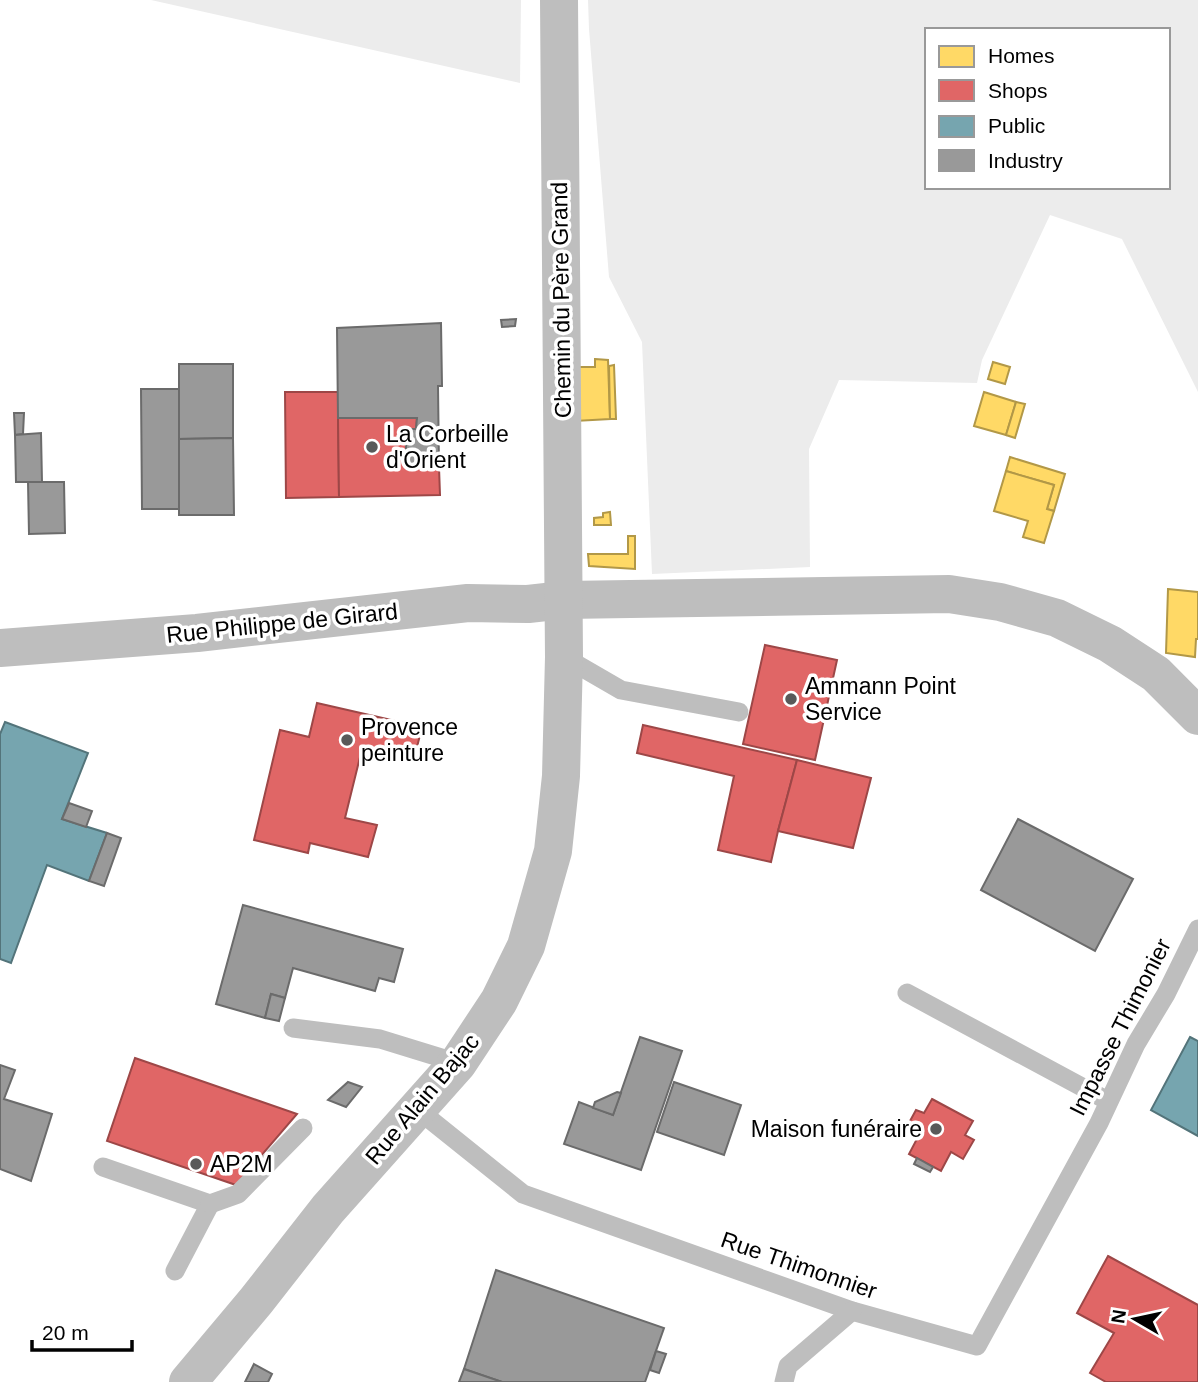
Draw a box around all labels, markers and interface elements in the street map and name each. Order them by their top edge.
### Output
legend [925,28,1170,189]
text: Homes [988,44,1055,67]
text: Shops [988,79,1048,102]
text: Public [988,114,1045,137]
text: Industry [988,149,1063,172]
street label: Chemin du Père Grand [546,182,576,418]
place label: La Corbeille d'Orient [386,421,509,473]
marker: La Corbeille d'Orient [364,439,380,455]
street label: Rue Philippe de Girard [165,598,399,648]
place label: Ammann Point Service [805,673,956,725]
marker: Ammann Point Service [783,691,799,707]
place label: Provence peinture [361,714,458,766]
marker: Provence peinture [339,732,355,748]
street label: Impasse Thimonier [1064,934,1176,1120]
street label: Rue Alain Bajac [360,1028,484,1170]
place label: Maison funéraire [751,1116,922,1142]
marker: Maison funéraire [928,1121,944,1137]
place label: AP2M [210,1151,273,1177]
marker: AP2M [188,1156,204,1172]
street label: Rue Thimonnier [718,1226,881,1304]
north arrow [1100,1284,1170,1354]
scale bar [32,1308,131,1352]
text: N [1107,1308,1130,1325]
text: 20 m [42,1321,89,1344]

